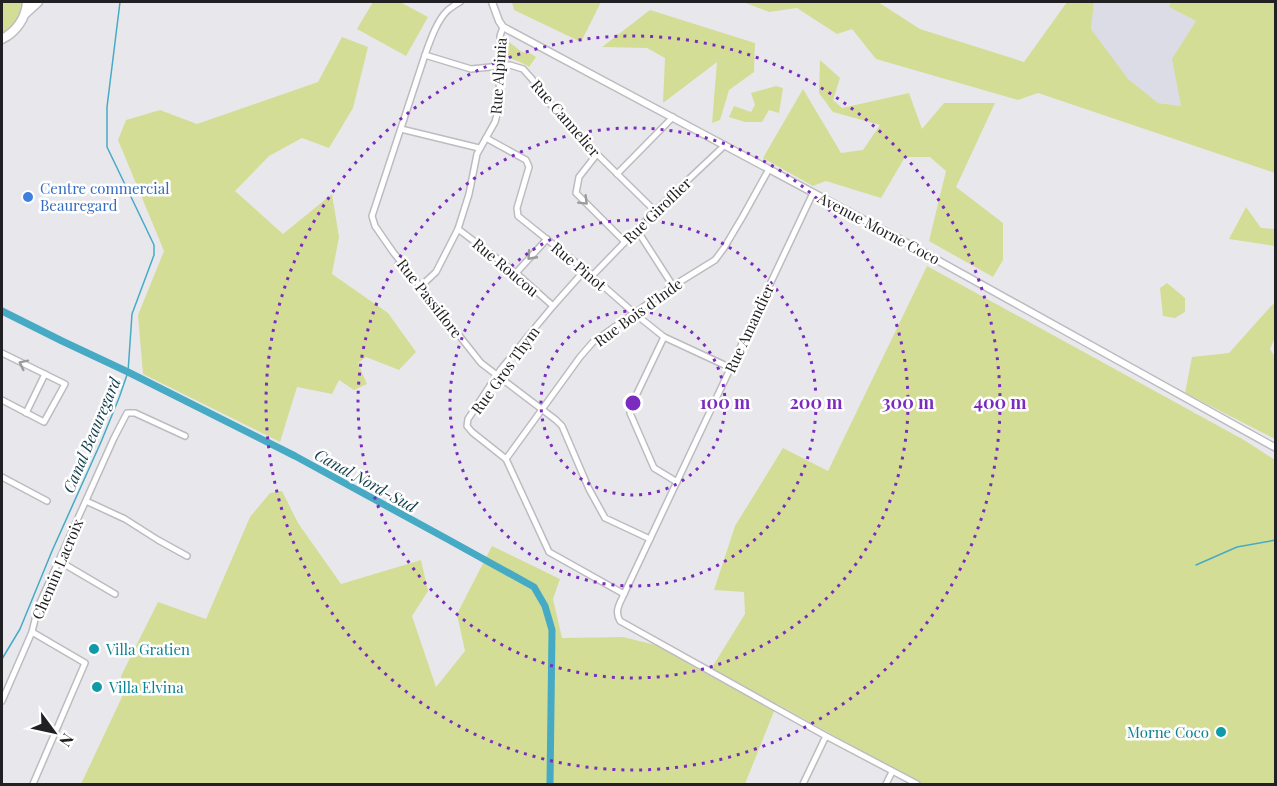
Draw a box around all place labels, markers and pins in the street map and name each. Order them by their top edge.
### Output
place label: Centre commercial Beauregard [40,178,169,215]
marker: Centre commercial Beauregard [21,190,35,204]
centre of rings [623,393,643,413]
place label: Villa Gratien [105,639,190,659]
marker: Villa Gratien [87,642,101,656]
place label: Villa Elvina [108,677,184,697]
marker: Villa Elvina [90,680,104,694]
place label: Morne Coco [1127,722,1209,742]
marker: Morne Coco [1214,725,1228,739]

